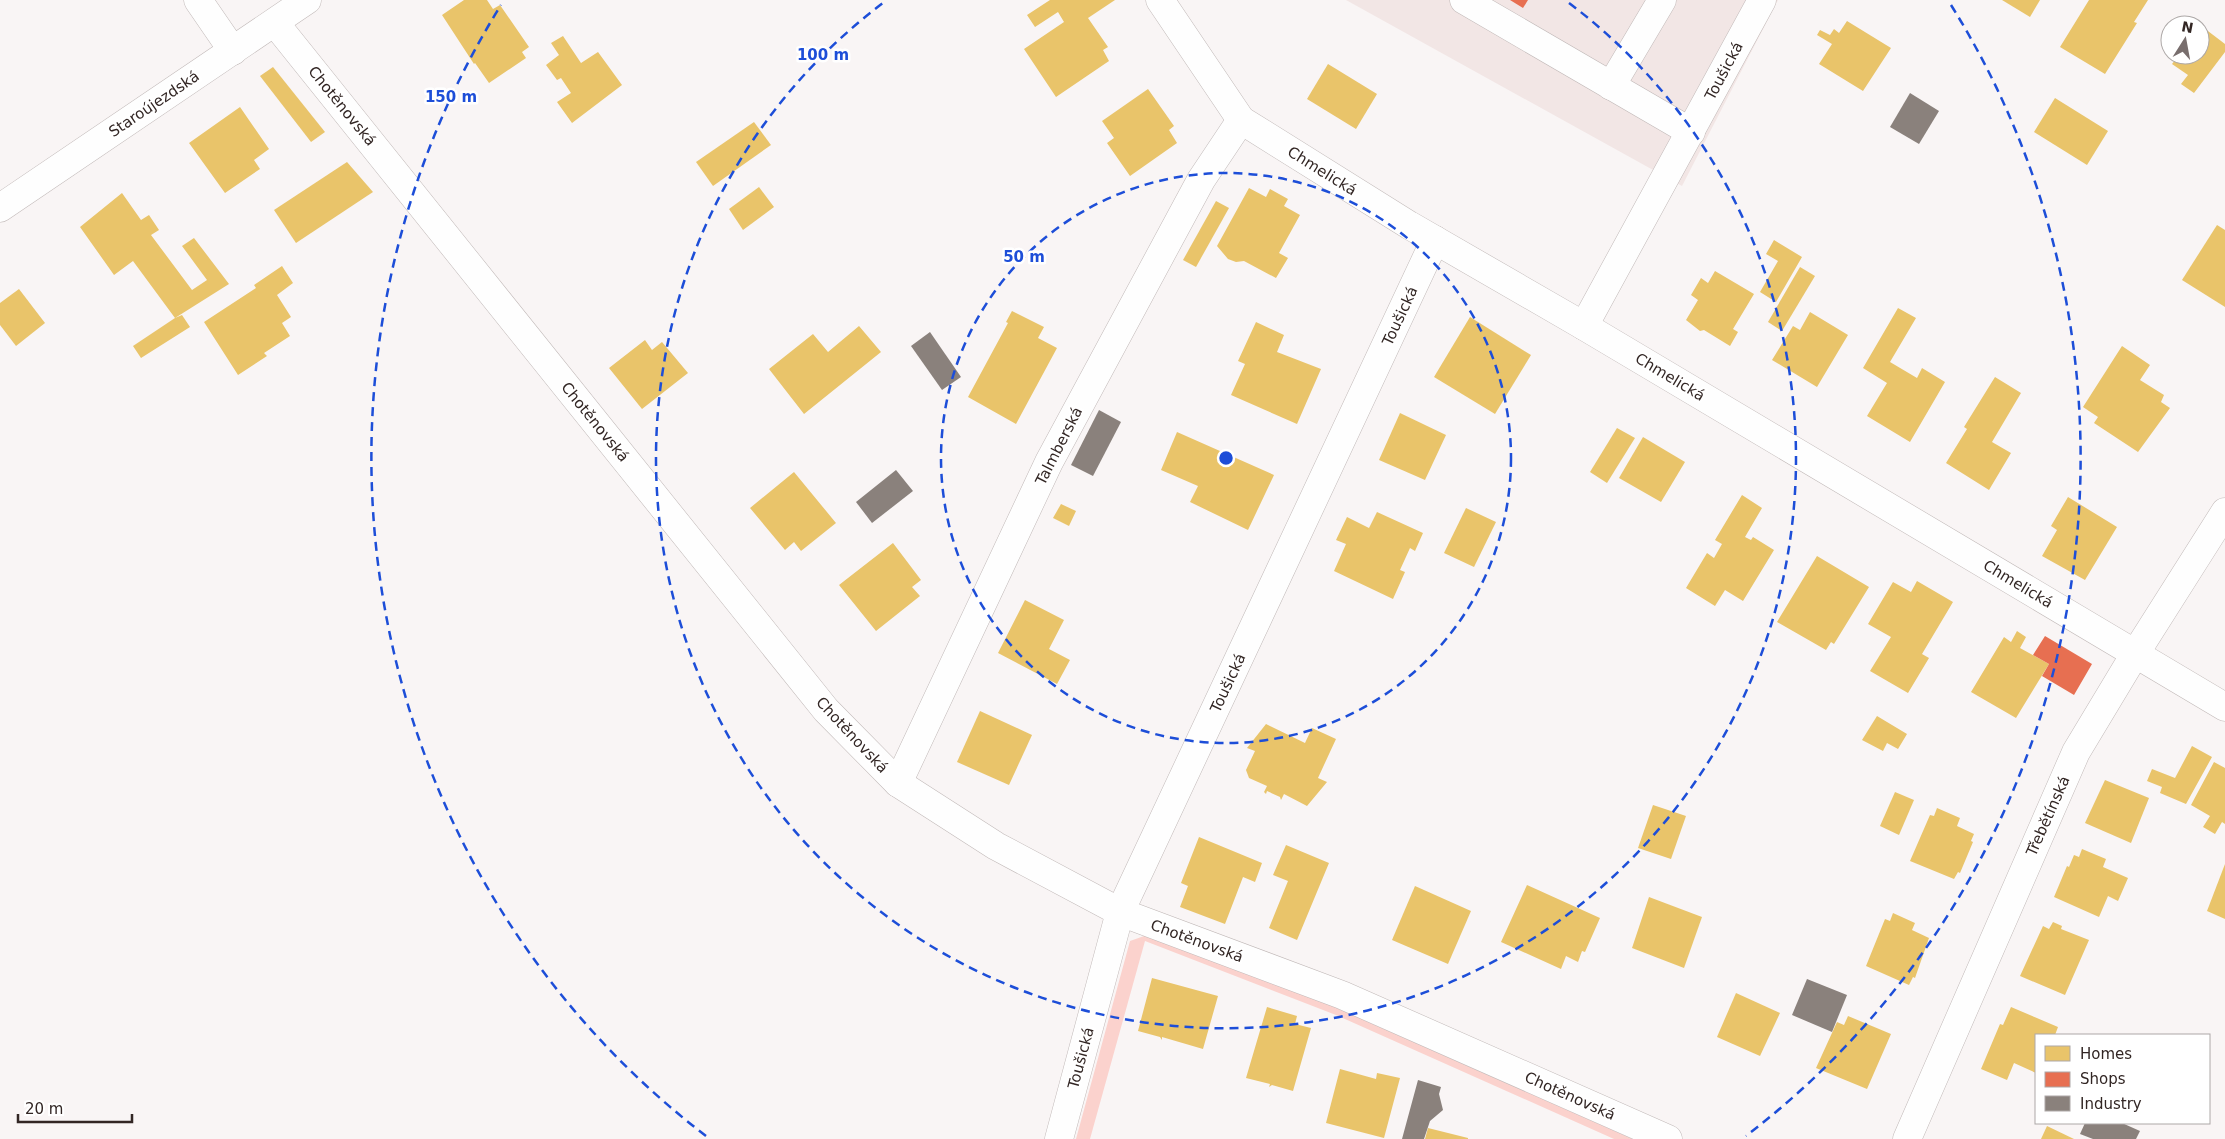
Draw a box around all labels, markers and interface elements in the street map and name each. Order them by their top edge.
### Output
north arrow [2160,15,2210,65]
text: N [2180,18,2195,36]
street label: Toušická [1701,39,1747,104]
text: 100 m [797,46,849,64]
street label: Chotěnovská [304,63,380,149]
street label: Staroújezdská [105,67,203,141]
text: 150 m [425,88,477,106]
street label: Chmelická [1284,143,1360,199]
text: 50 m [1003,248,1045,266]
street label: Toušická [1378,284,1422,349]
street label: Chmelická [1632,349,1708,405]
street label: Chotěnovská [557,379,633,465]
street label: Talmberská [1031,404,1086,489]
centre of rings [1217,449,1235,467]
street label: Chmelická [1980,556,2056,612]
street label: Toušická [1206,651,1250,716]
street label: Chotěnovská [812,693,892,777]
street label: Třebětínská [2022,773,2074,860]
street label: Chotěnovská [1148,916,1246,966]
street label: Toušická [1064,1025,1098,1092]
legend [2035,1034,2210,1124]
text: Homes [2080,1045,2132,1063]
street label: Chotěnovská [1522,1068,1618,1124]
text: Shops [2080,1070,2126,1088]
scale bar [18,1092,131,1124]
text: Industry [2080,1095,2142,1113]
text: 20 m [25,1100,63,1118]

